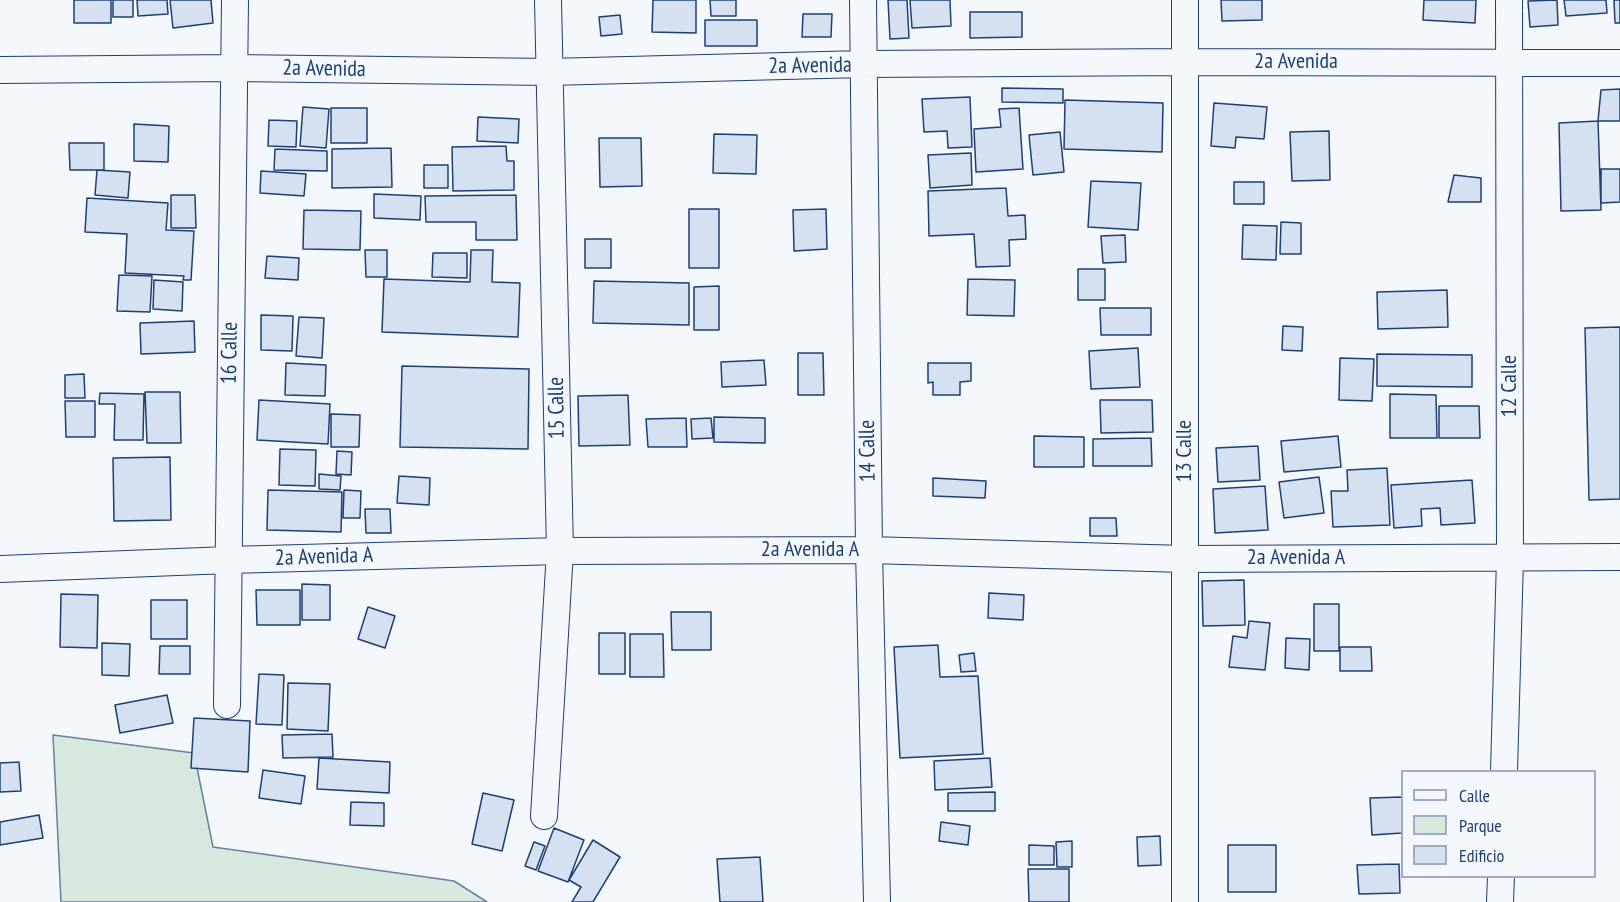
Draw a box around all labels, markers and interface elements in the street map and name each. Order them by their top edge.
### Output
street label: 2a Avenida [1254,49,1338,75]
street label: 2a Avenida [768,52,852,80]
street label: 2a Avenida [282,55,366,83]
street label: 16 Calle [216,322,244,384]
street label: 12 Calle [1497,355,1523,417]
street label: 15 Calle [543,377,571,439]
street label: 14 Calle [854,420,882,482]
street label: 13 Calle [1172,420,1198,482]
street label: 2a Avenida A [761,537,859,563]
street label: 2a Avenida A [274,542,374,572]
street label: 2a Avenida A [1247,545,1345,571]
legend [1401,770,1596,878]
text: Calle [1459,784,1490,807]
text: Parque [1459,814,1502,837]
text: Edificio [1459,844,1504,867]

